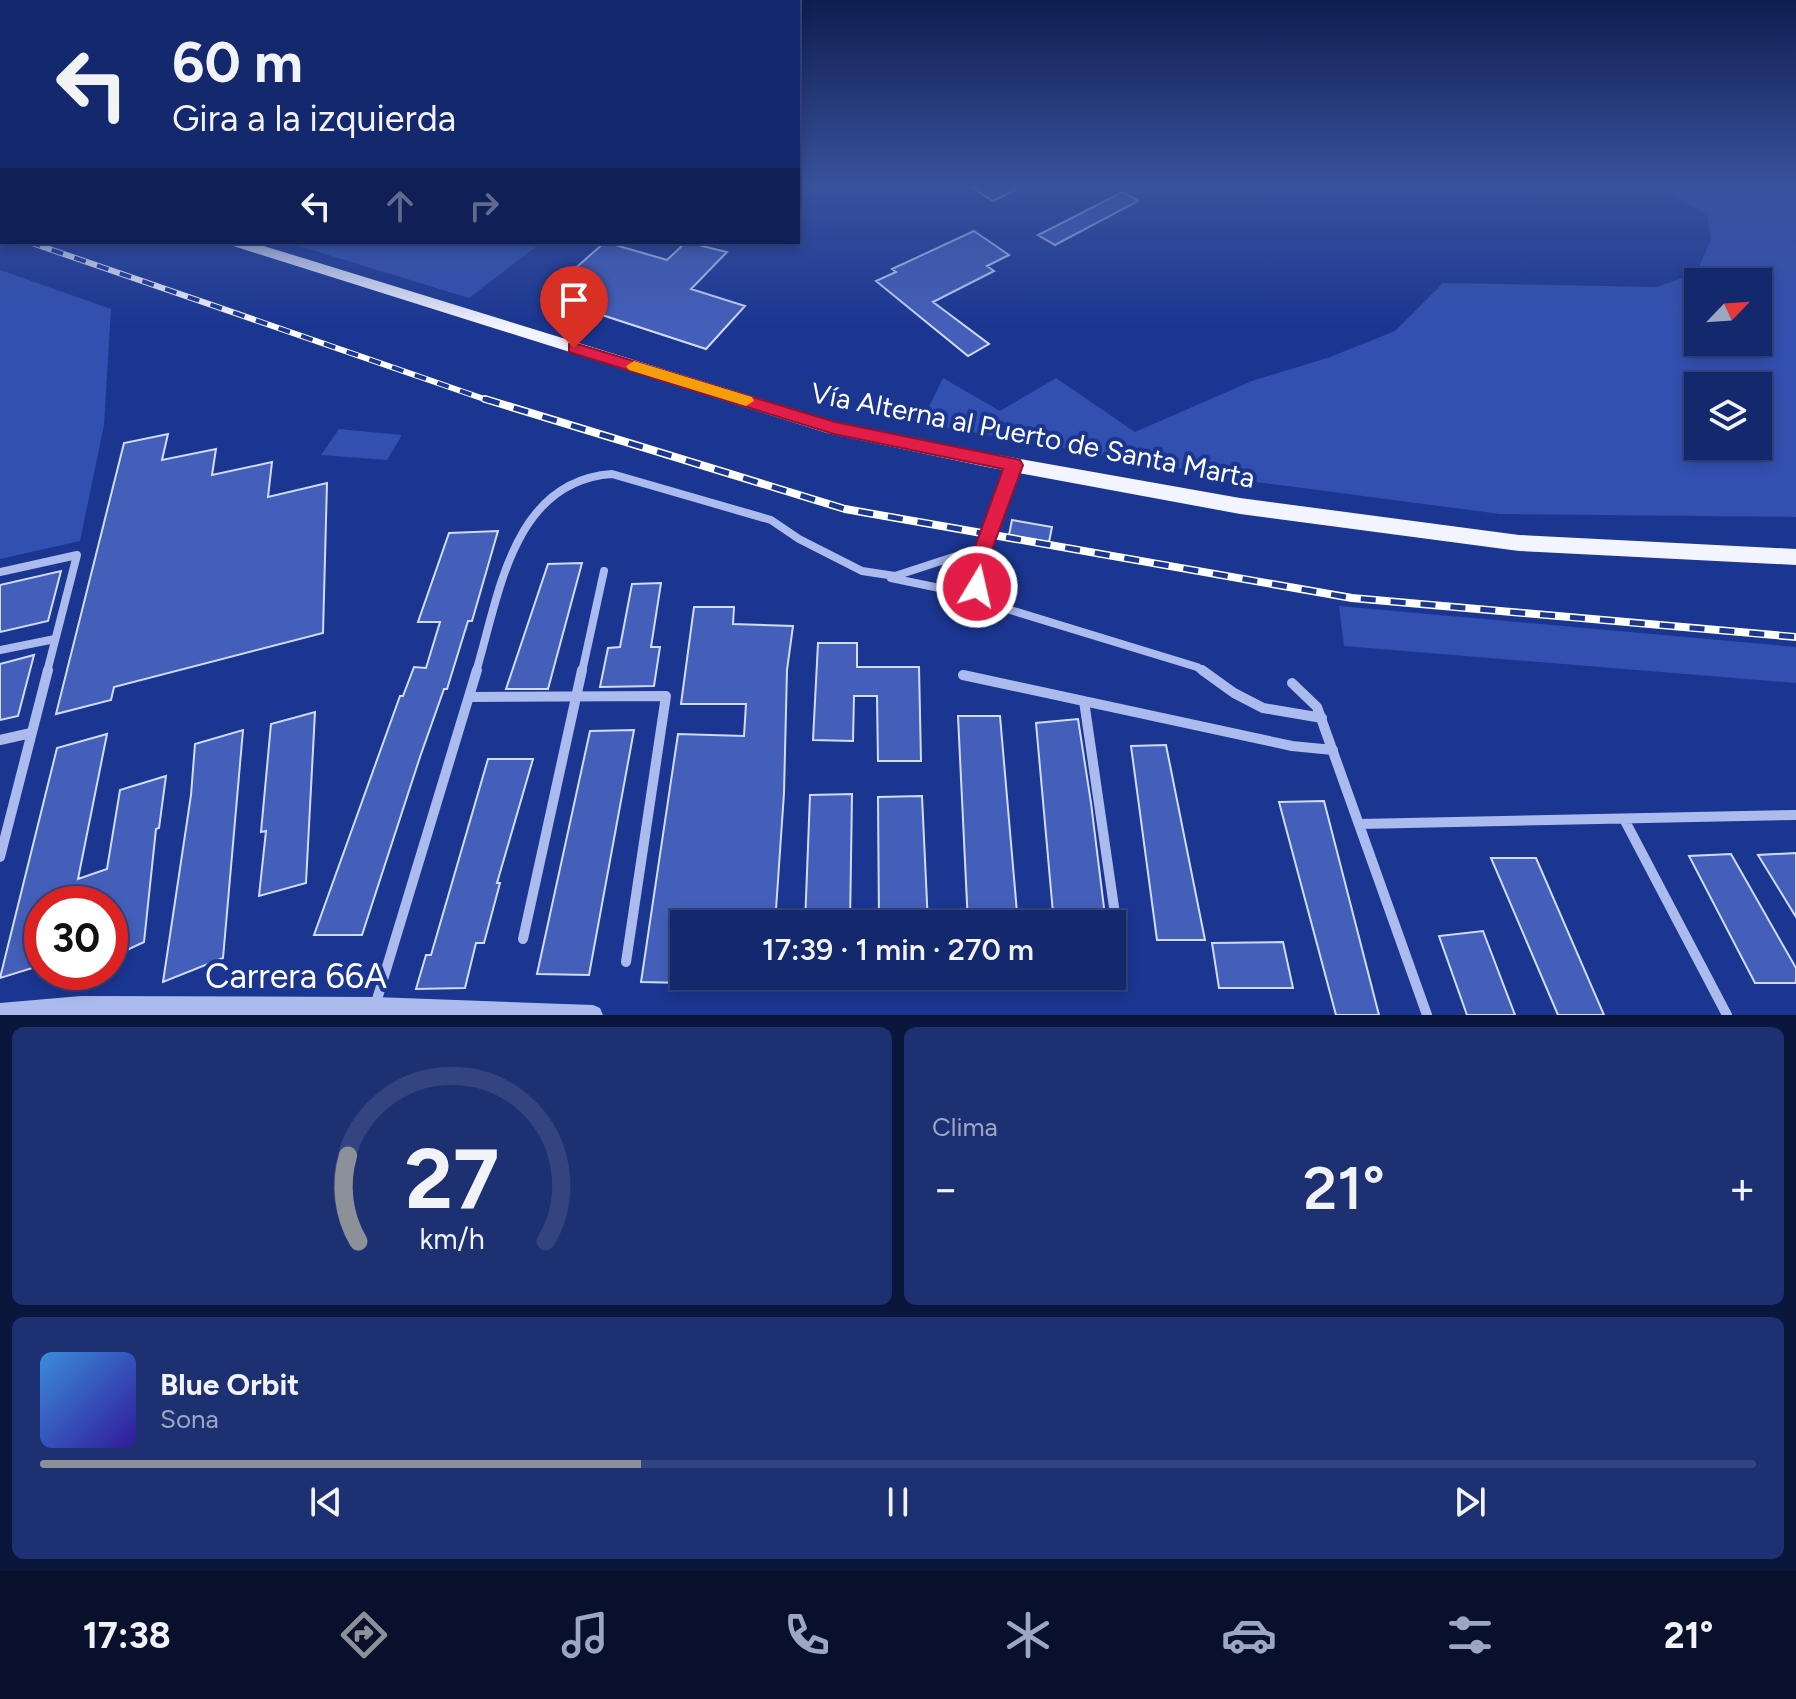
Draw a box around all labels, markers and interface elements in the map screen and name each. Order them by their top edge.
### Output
text: 60 m [172,29,303,96]
icon: left [40,32,144,136]
text: Gira a la izquierda [172,97,456,140]
icon: left [294,184,338,228]
icon: ahead [378,184,422,228]
icon: right [462,184,506,228]
pin [540,266,608,348]
north arrow [1684,268,1772,356]
map controls [1684,268,1772,460]
icon: arrive [552,278,596,322]
button: layers [1684,372,1772,460]
street label: Vía Alterna al Puerto de Santa Marta [808,375,1258,495]
position arrow [935,545,1019,629]
speed limit sign: 30 [24,886,128,990]
text: 17:39 · 1 min · 270 m [762,931,1034,968]
street label: Carrera 66A [205,956,387,997]
text: Clima [932,1111,998,1143]
text: 27 [405,1129,499,1229]
text: 21° [1303,1152,1385,1224]
text: − [932,1162,959,1215]
text: + [1729,1162,1756,1215]
text: km/h [419,1222,485,1256]
text: Blue Orbit [160,1366,299,1403]
text: Sona [160,1403,219,1435]
icon: previous [304,1480,348,1524]
icon: pause [876,1480,920,1524]
icon: next [1448,1480,1492,1524]
icon: directions [336,1607,392,1663]
icon: music [557,1607,613,1663]
icon: phone [779,1607,835,1663]
icon: climate [1000,1607,1056,1663]
icon: car [1221,1607,1277,1663]
icon: filters [1442,1607,1498,1663]
text: 17:38 [83,1614,171,1657]
text: 21° [1664,1614,1713,1657]

